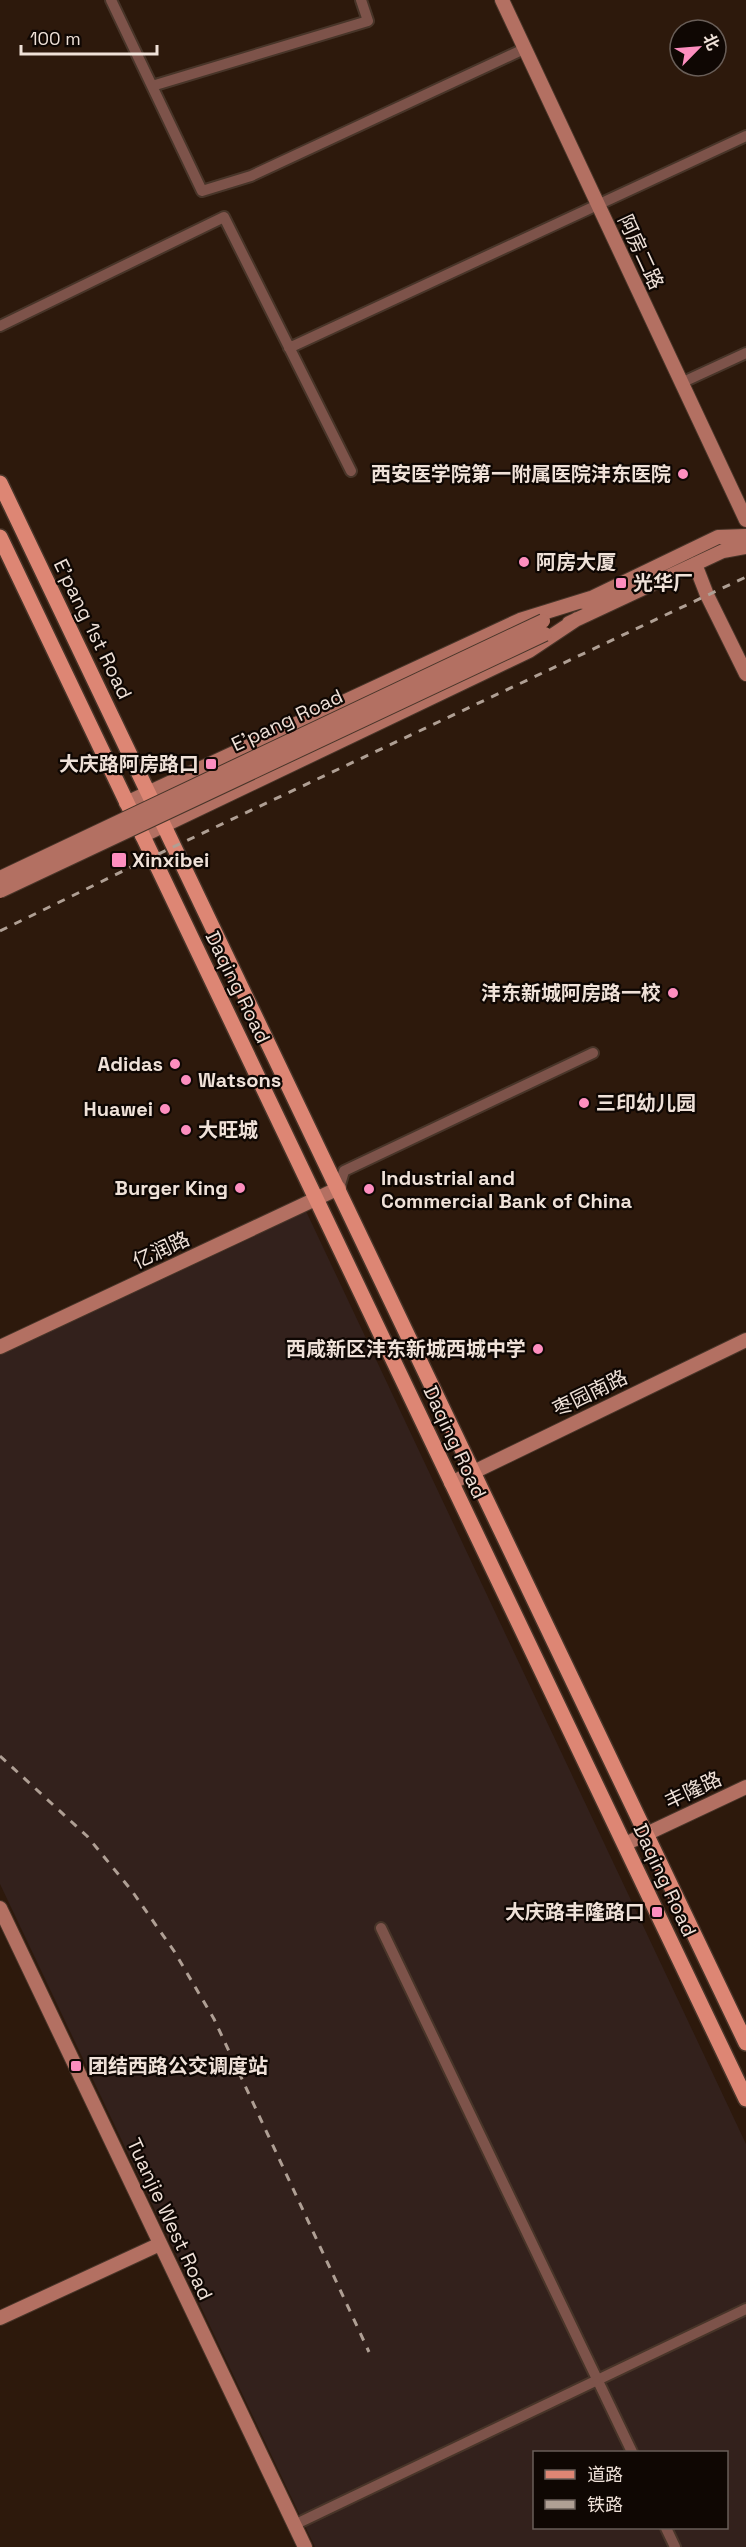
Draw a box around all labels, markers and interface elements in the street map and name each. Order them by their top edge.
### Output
scale bar [21,18,158,56]
north arrow [668,18,728,78]
text: 100 m [30,27,81,50]
text: 北 [698,30,724,54]
street label: 阿房二路 [612,210,670,294]
place label: 西安医学院第一附属医院沣东医院 [371,461,671,487]
marker: 西安医学院第一附属医院沣东医院 [676,467,690,481]
place label: 阿房大厦 [536,549,616,575]
street label: E'pang 1st Road [48,555,138,703]
marker: 阿房大厦 [517,555,531,569]
place label: 光华厂 [633,570,693,596]
marker: 光华厂 [614,576,628,590]
street label: E'pang Road [227,683,347,757]
place label: 大庆路阿房路口 [59,751,199,777]
marker: 大庆路阿房路口 [204,757,218,771]
place label: Xinxibei [132,847,209,873]
marker: Xinxibei [110,851,128,869]
street label: Daqing Road [200,927,276,1047]
place label: 沣东新城阿房路一校 [481,980,661,1006]
marker: 沣东新城阿房路一校 [666,986,680,1000]
place label: Adidas [98,1051,163,1077]
marker: Adidas [168,1057,182,1071]
place label: Watsons [198,1067,281,1093]
marker: Watsons [179,1073,193,1087]
place label: 三印幼儿园 [596,1090,696,1116]
place label: Huawei [84,1096,153,1122]
marker: 三印幼儿园 [577,1096,591,1110]
marker: Huawei [158,1102,172,1116]
place label: 大旺城 [198,1117,258,1143]
marker: 大旺城 [179,1123,193,1137]
place label: Industrial and Commercial Bank of China [381,1165,632,1214]
place label: Burger King [115,1175,228,1201]
marker: Burger King [233,1181,247,1195]
marker: Industrial and Commercial Bank of China [362,1182,376,1196]
street label: 亿润路 [128,1226,194,1274]
place label: 西咸新区沣东新城西城中学 [286,1336,526,1362]
marker: 西咸新区沣东新城西城中学 [531,1342,545,1356]
street label: 枣园南路 [548,1364,632,1422]
street label: Daqing Road [418,1381,492,1503]
street label: 丰隆路 [660,1766,726,1814]
street label: Daqing Road [628,1819,702,1941]
place label: 大庆路丰隆路口 [505,1899,645,1925]
marker: 大庆路丰隆路口 [650,1905,664,1919]
place label: 团结西路公交调度站 [88,2053,268,2079]
marker: 团结西路公交调度站 [69,2059,83,2073]
street label: Tuanjie West Road [121,2134,219,2304]
legend [533,2451,728,2529]
text: 道路 [587,2463,623,2486]
text: 铁路 [587,2493,623,2516]

